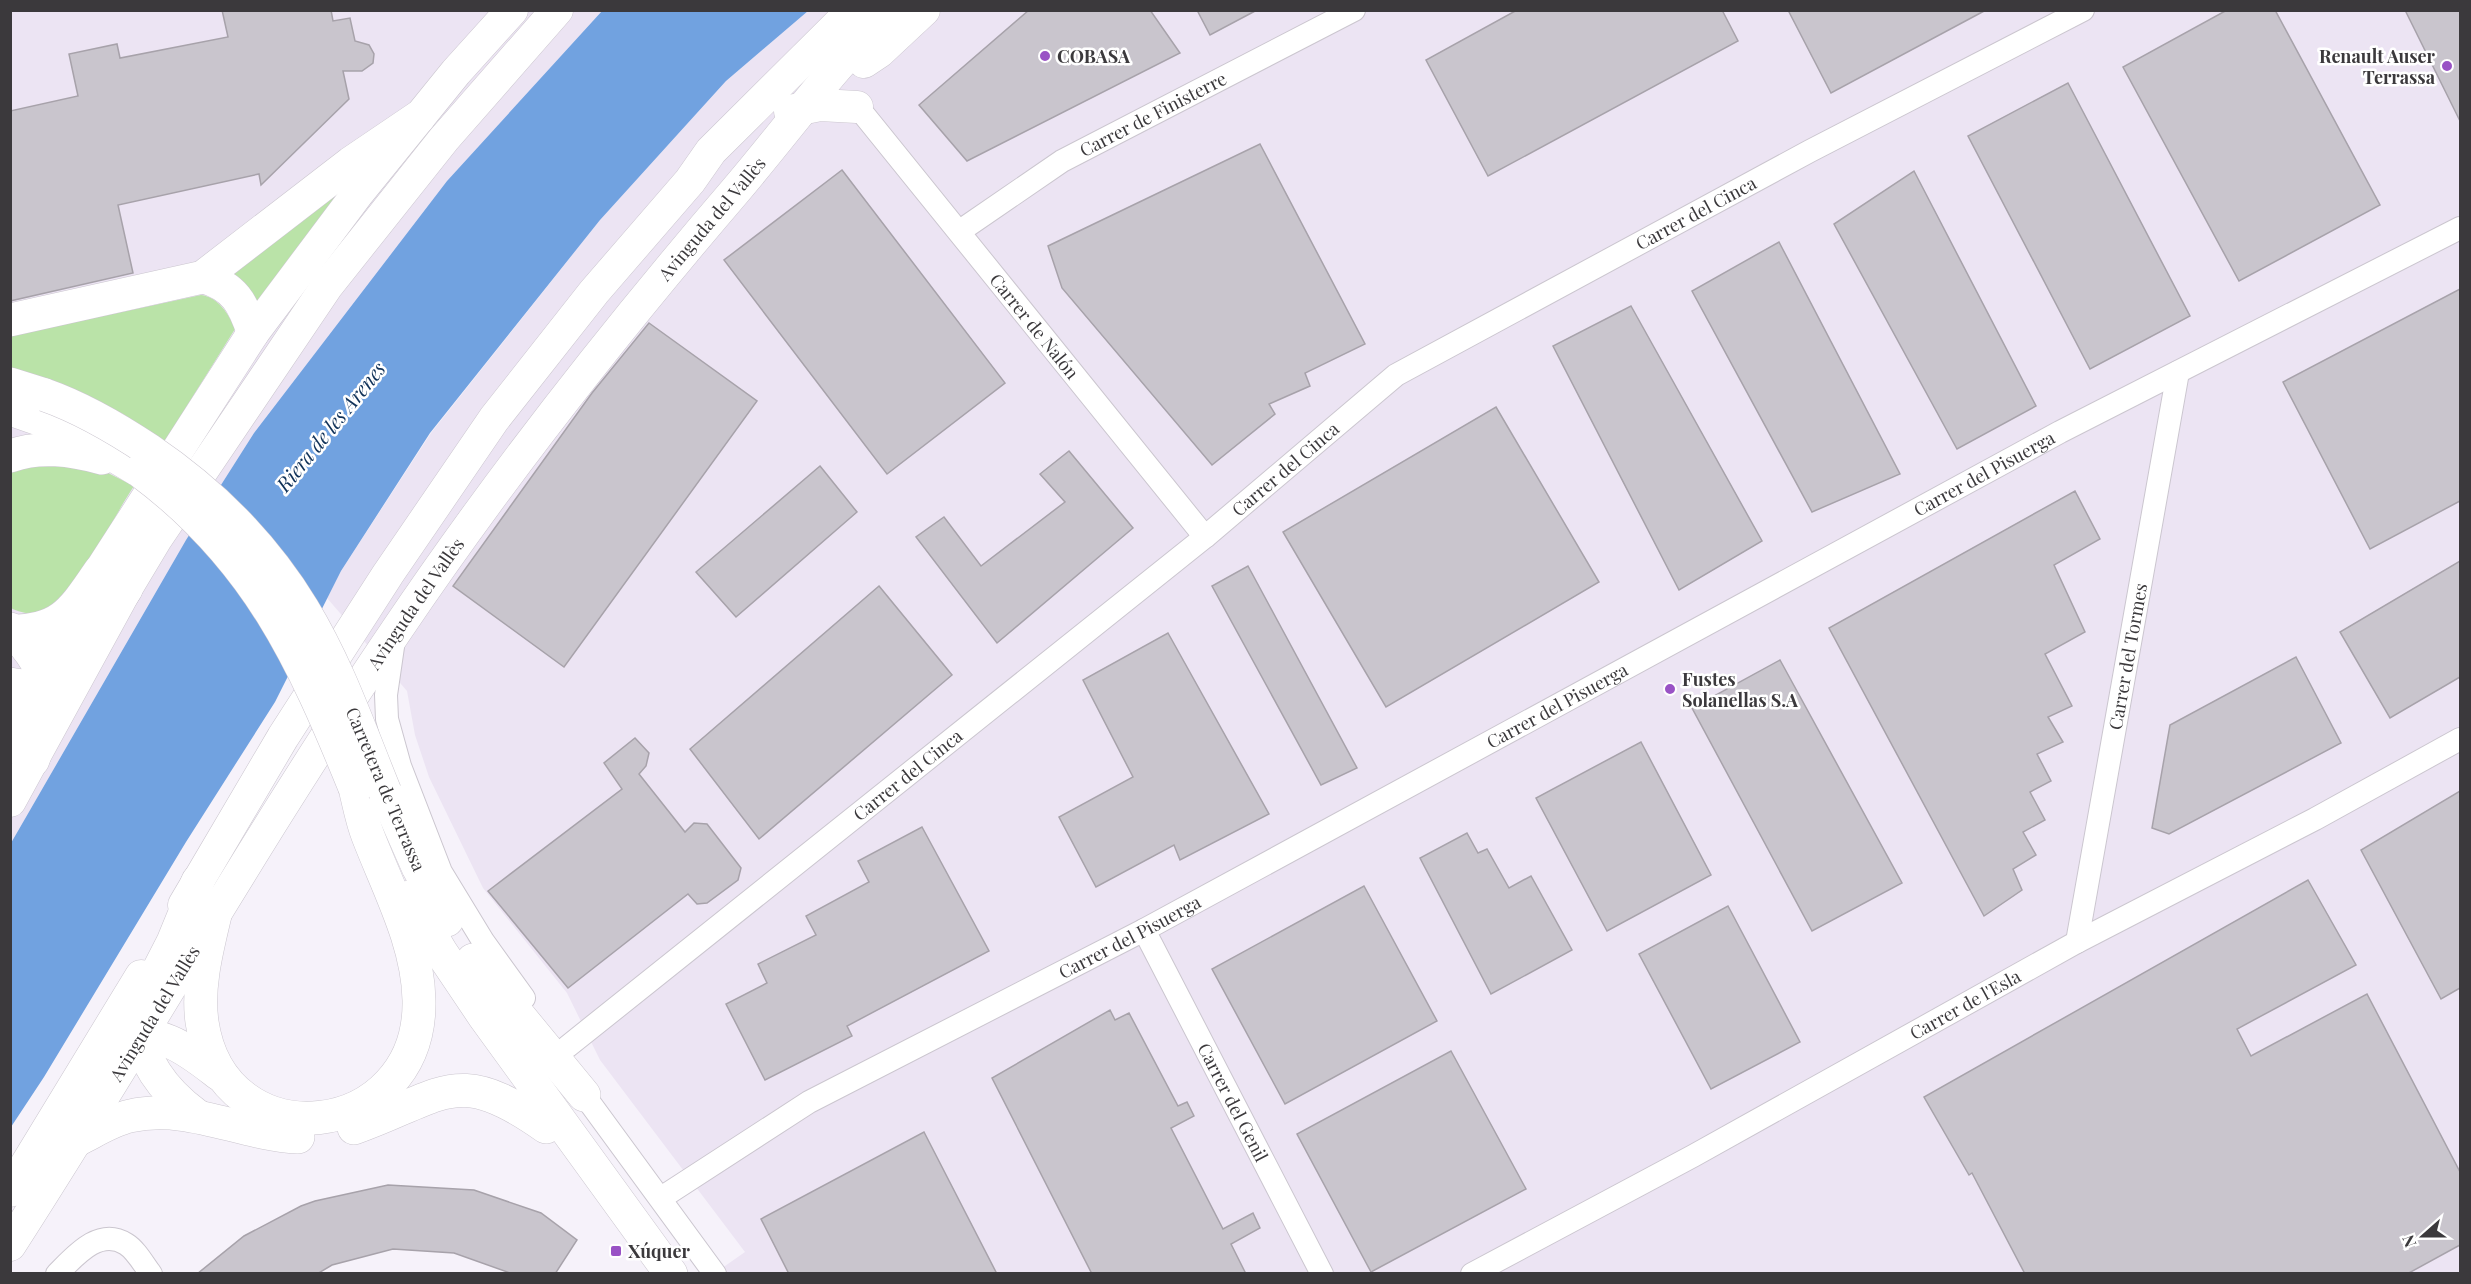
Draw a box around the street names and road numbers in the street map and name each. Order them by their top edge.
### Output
street label: Carrer de Finisterre [1075,66,1230,162]
street label: Avinguda del Vallès [652,152,771,286]
street label: Carrer del Cinca [1631,170,1760,255]
street label: Carrer de Nalón [985,268,1085,384]
street label: Carrer del Cinca [1227,417,1344,521]
street label: Carrer del Pisuerga [1909,425,2059,521]
street label: Avinguda del Vallès [361,533,469,675]
street label: Carrer del Tormes [2103,581,2152,732]
street label: Carrer del Pisuerga [1482,657,1632,754]
street label: Carretera de Terrassa [341,703,431,875]
street label: Carrer del Cinca [848,724,967,826]
street label: Carrer del Pisuerga [1054,890,1205,984]
street label: Avinguda del Vallès [103,941,205,1086]
street label: Carrer de l'Esla [1905,964,2025,1045]
street label: Carrer del Genil [1193,1039,1274,1166]

